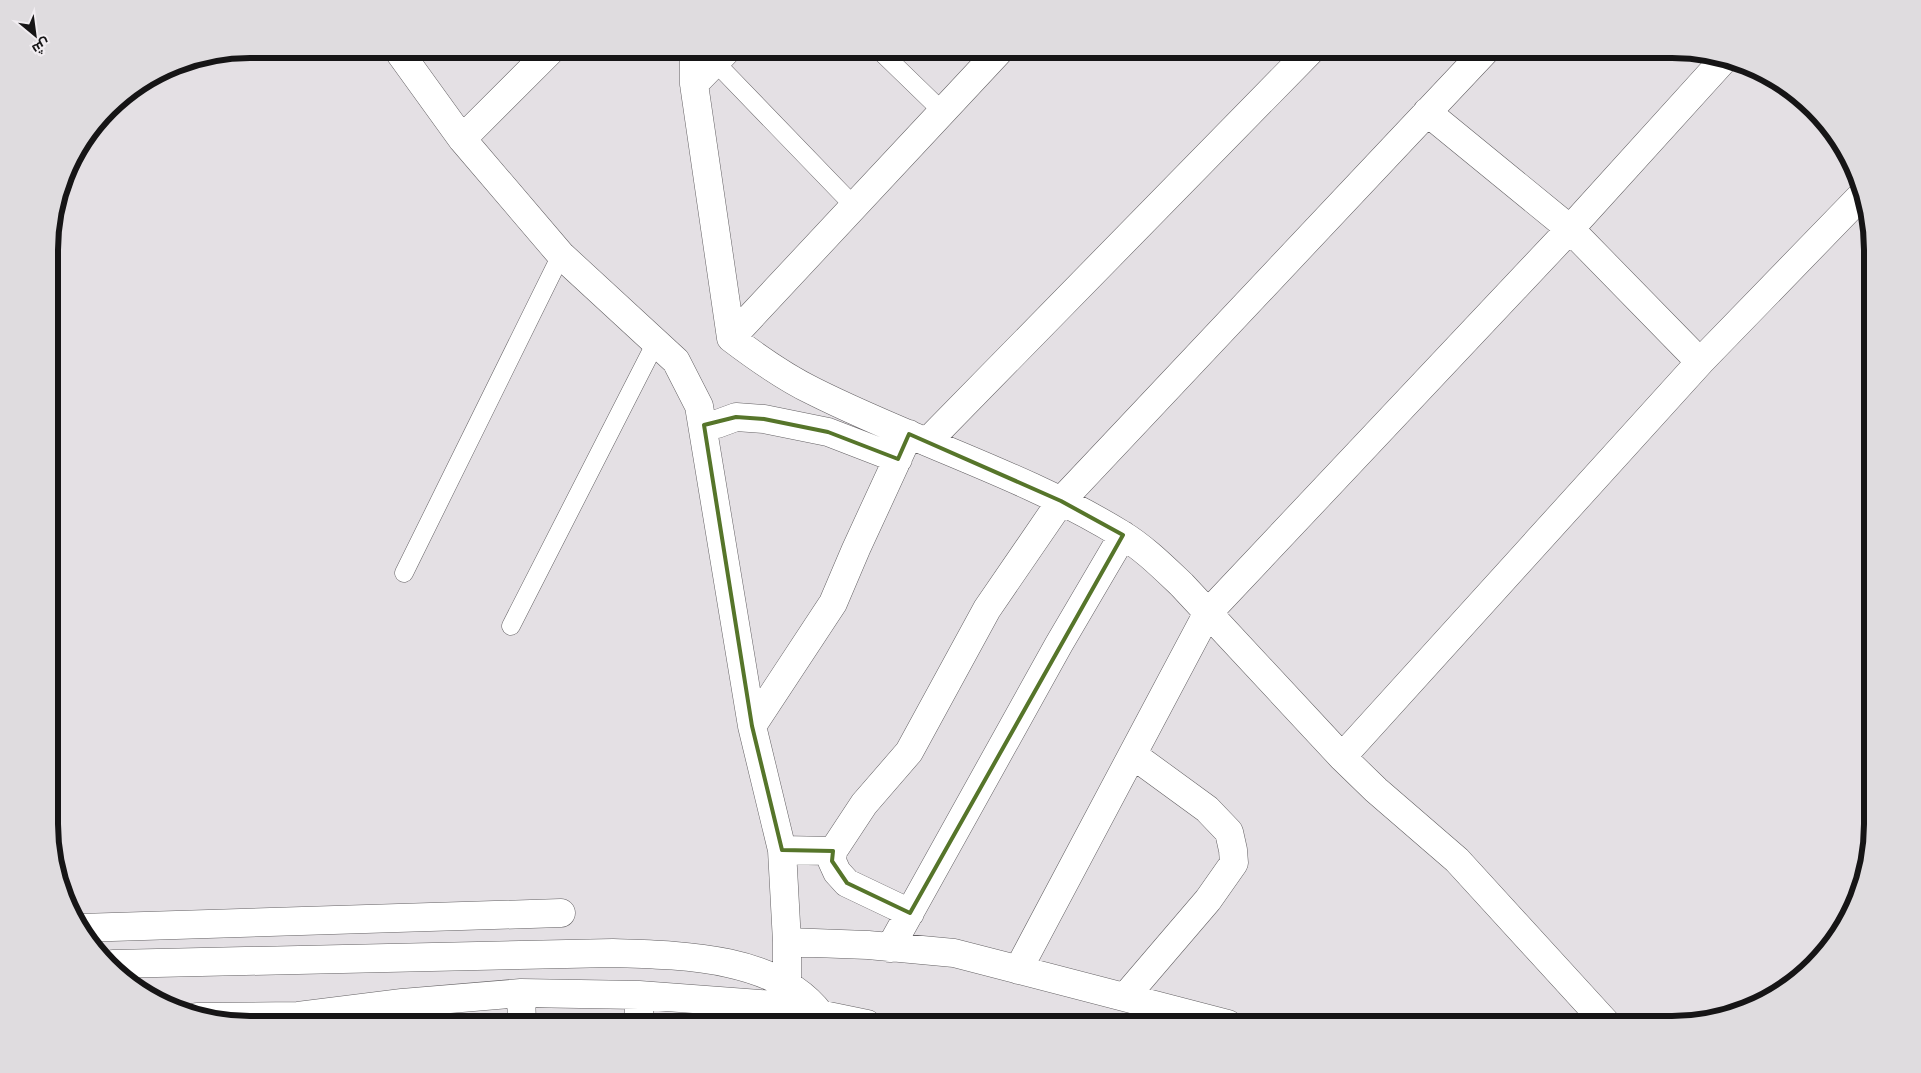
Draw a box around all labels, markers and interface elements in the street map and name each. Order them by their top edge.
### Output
north arrow [10,10,60,60]
text: ش [29,33,54,59]

